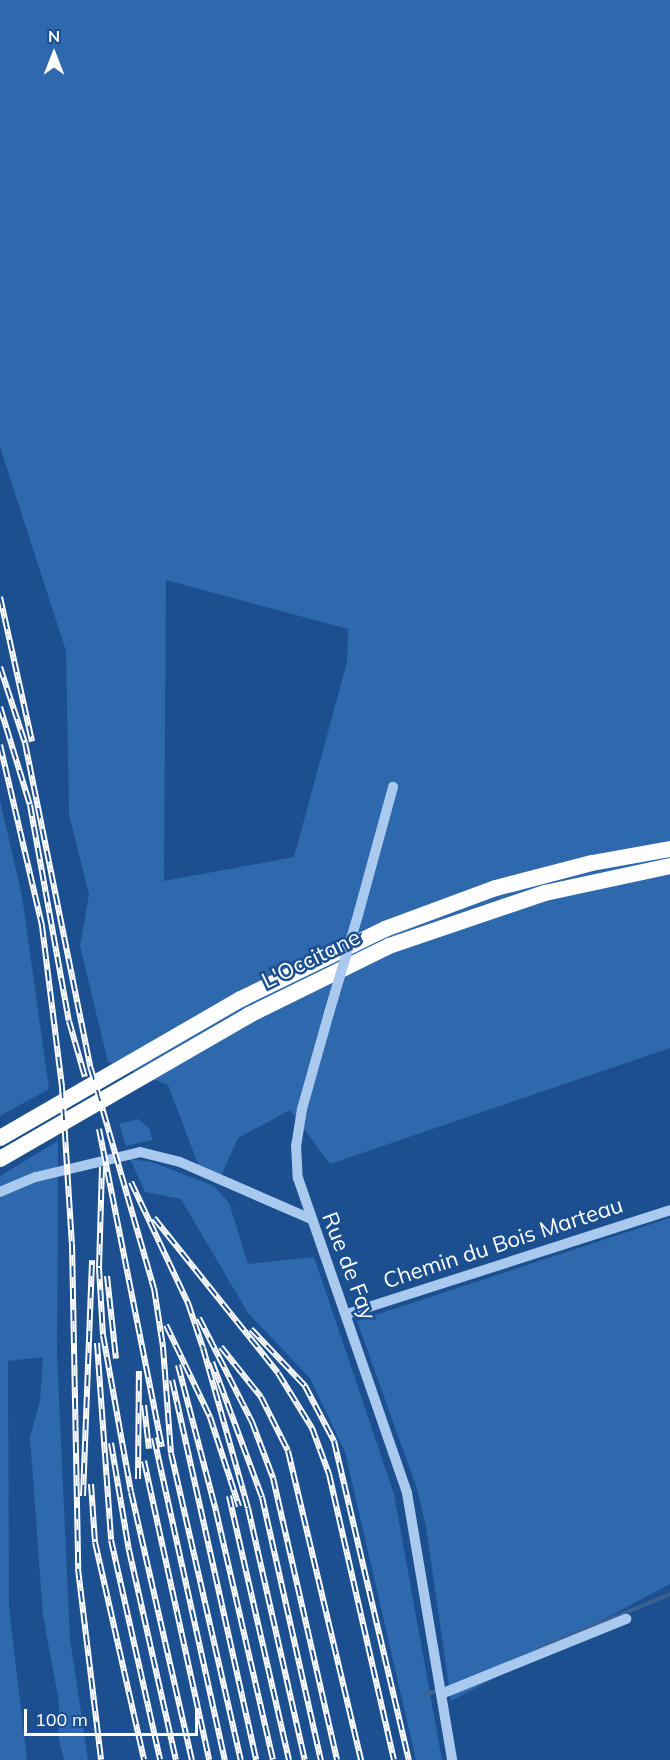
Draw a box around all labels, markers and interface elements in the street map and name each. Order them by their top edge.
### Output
north arrow [24,24,84,84]
text: N [48,26,60,46]
street label: L'Occitane [257,924,365,994]
street label: Chemin du Bois Marteau [380,1192,626,1294]
street label: Rue de Fay [316,1208,382,1324]
scale bar [27,1697,201,1735]
text: 100 m [35,1708,88,1731]

